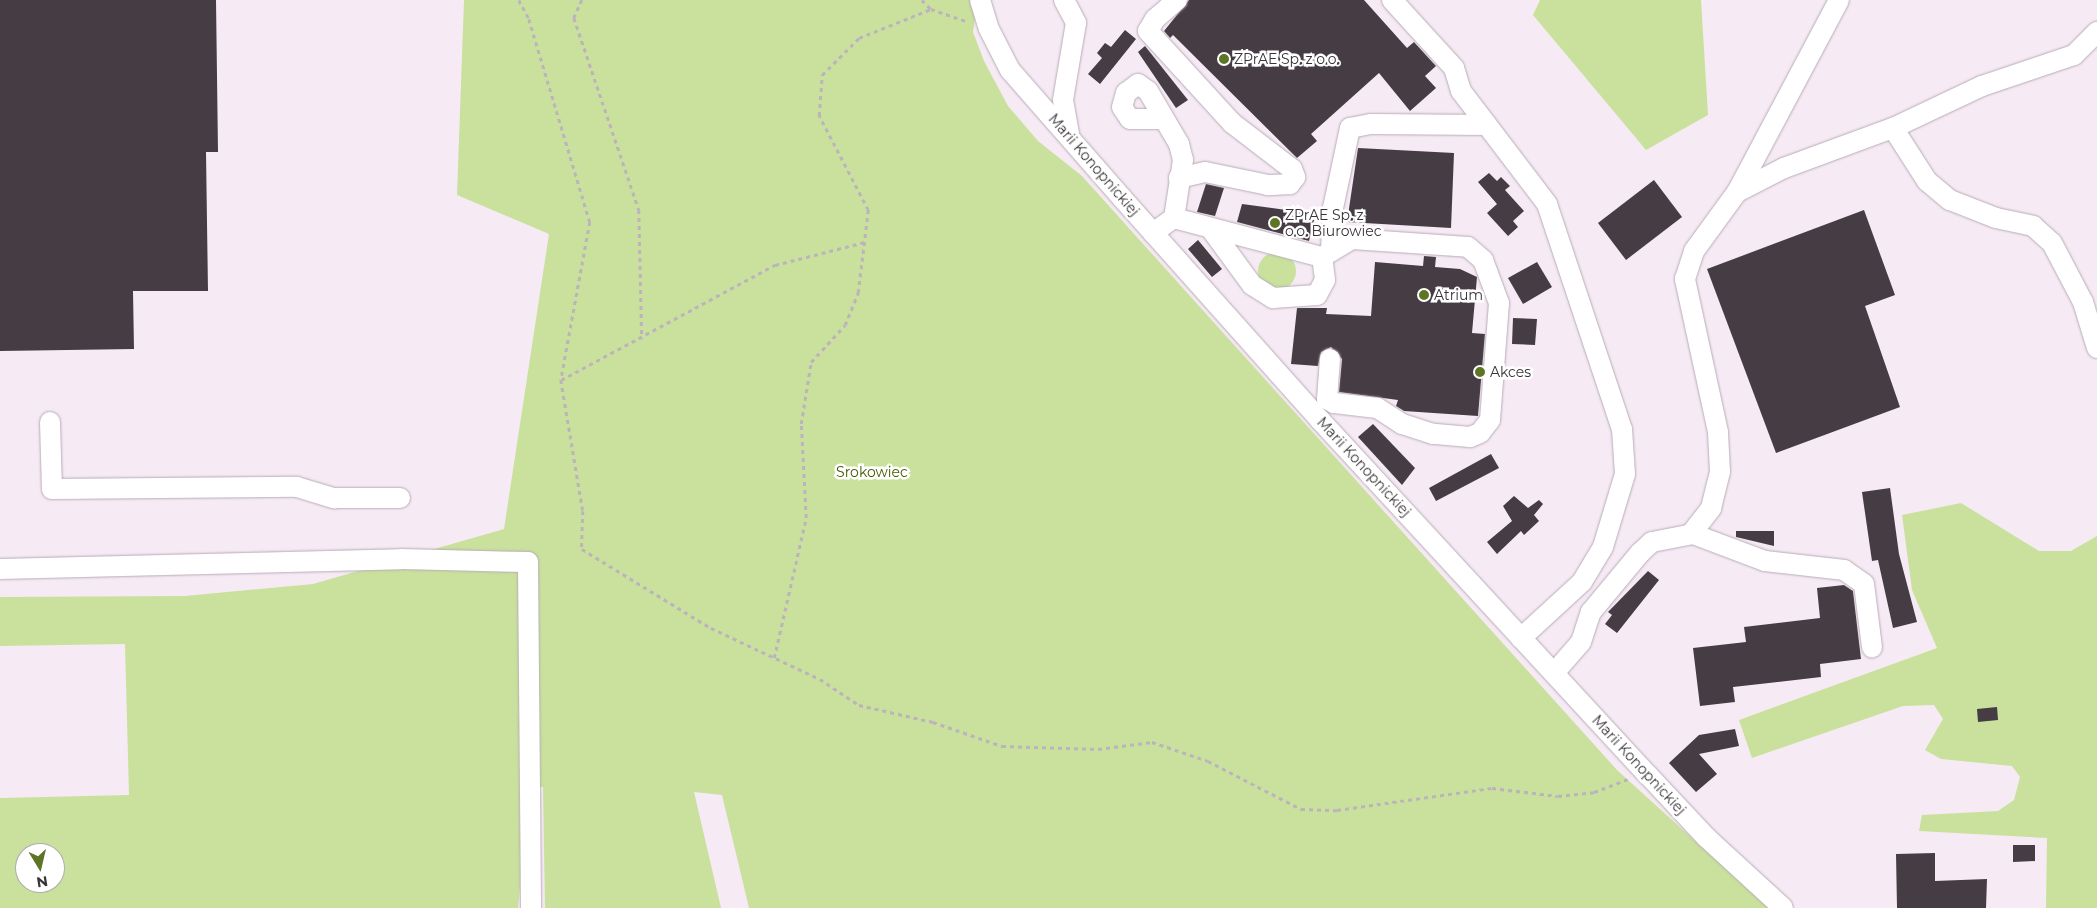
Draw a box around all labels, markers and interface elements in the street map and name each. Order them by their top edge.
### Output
place label: ZPrAE Sp. z o.o. [1234,51,1339,67]
marker: ZPrAE Sp. z o.o. [1218,53,1230,65]
street label: Marii Konopnickiej [1045,111,1143,219]
place label: ZPrAE Sp. z o.o. Biurowiec [1285,207,1382,240]
marker: ZPrAE Sp. z o.o. Biurowiec [1269,217,1281,229]
place label: Atrium [1434,287,1483,303]
marker: Atrium [1418,289,1430,301]
place label: Akces [1490,364,1531,380]
marker: Akces [1474,366,1486,378]
street label: Marii Konopnickiej [1314,414,1414,520]
park label: Srokowiec [836,464,908,480]
street label: Marii Konopnickiej [1589,712,1689,818]
north arrow [15,843,65,893]
text: N [35,872,49,892]

